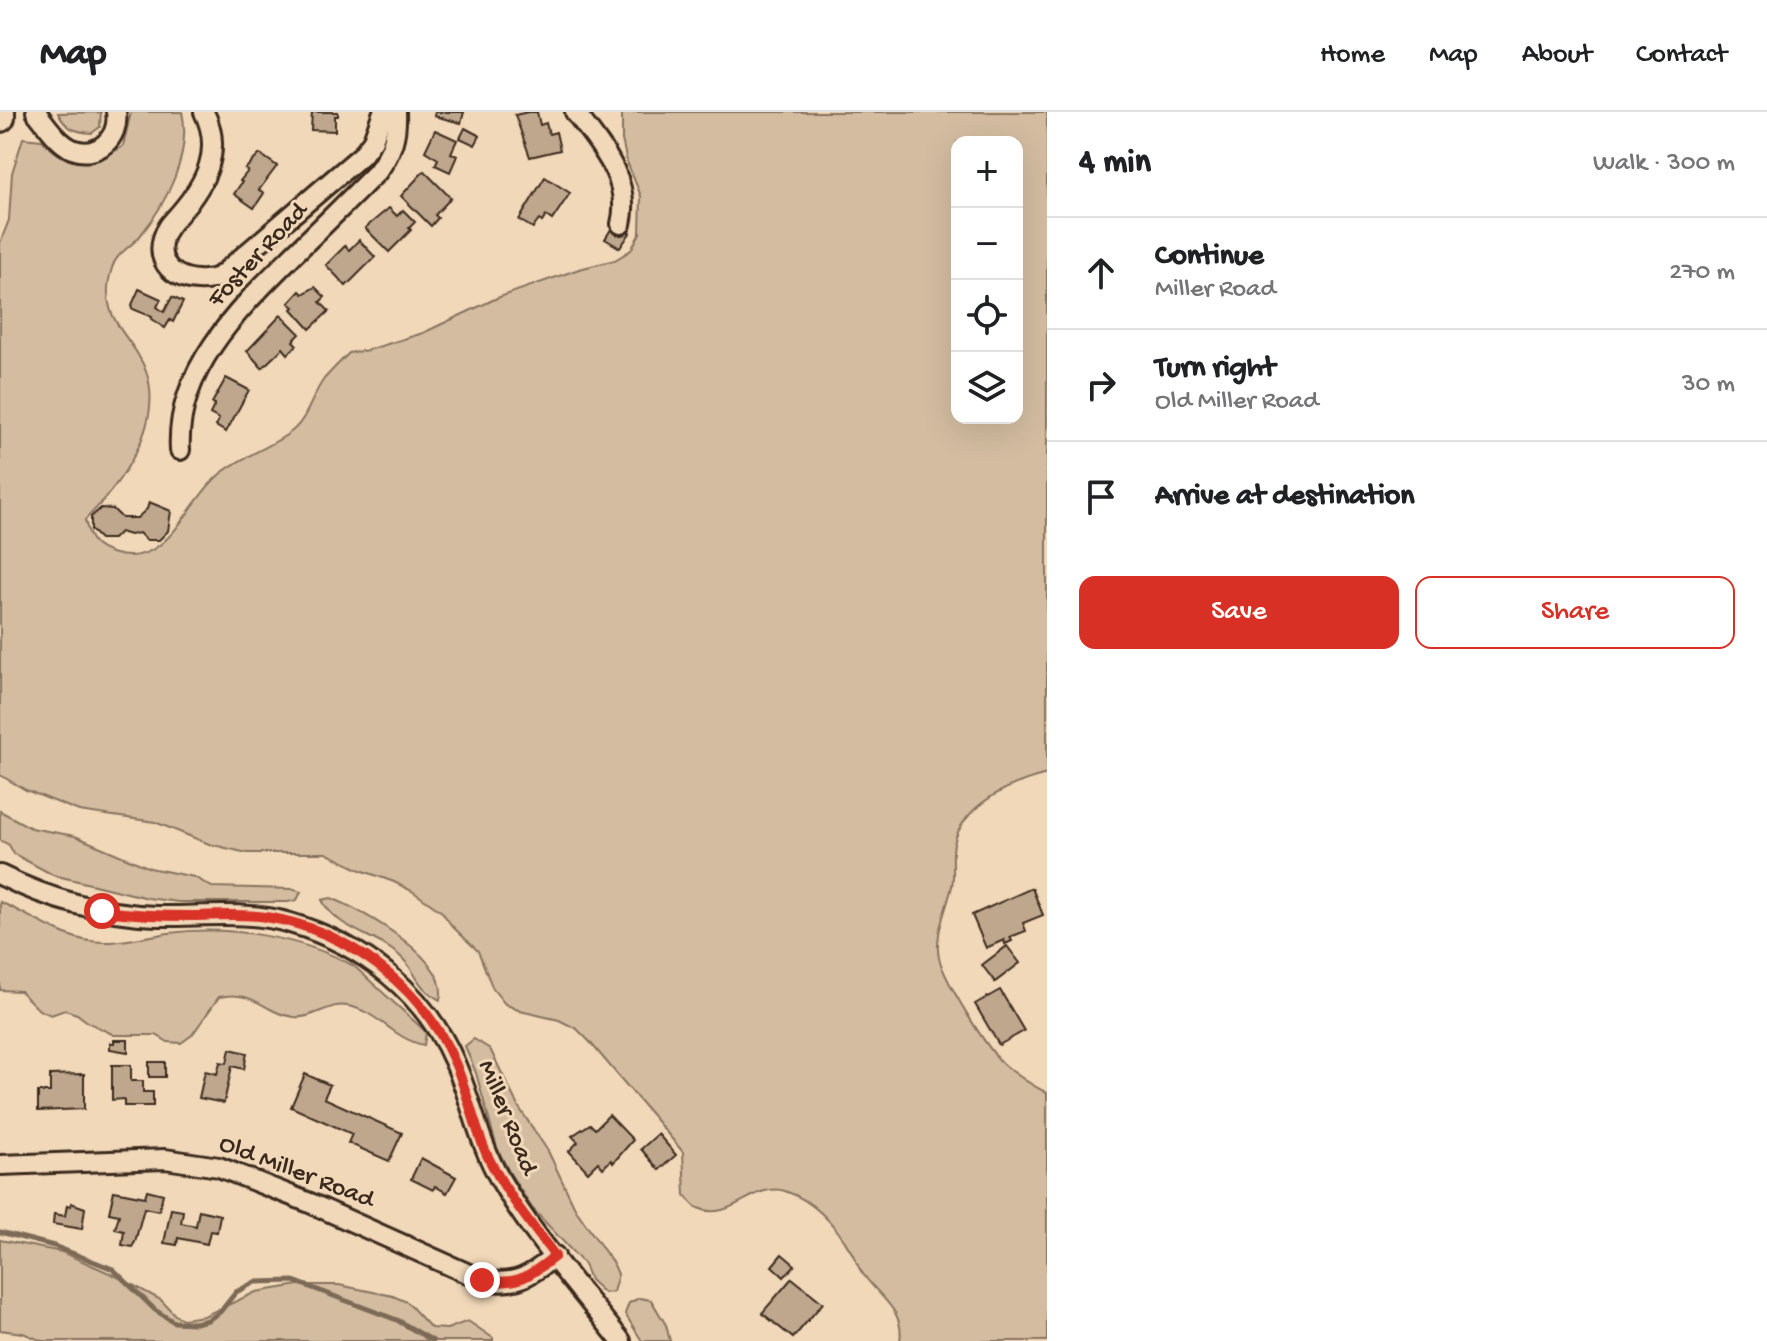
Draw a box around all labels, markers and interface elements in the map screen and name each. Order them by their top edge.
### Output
text: Map [40,33,106,77]
text: Home [1320,39,1385,72]
text: Map [1429,39,1478,72]
text: About [1522,39,1592,72]
text: Contact [1636,39,1727,72]
map controls [951,136,1023,424]
button: + [951,136,1023,208]
text: 4 min [1079,144,1151,184]
text: Walk · 300 m [1593,149,1735,180]
street label: Foster Road [202,196,317,316]
button: − [951,208,1023,280]
text: Continue [1155,240,1264,275]
icon: ahead [1079,251,1123,295]
text: 270 m [1669,258,1735,289]
text: Miller Road [1155,275,1276,306]
button: locate [951,280,1023,352]
button: layers [951,352,1023,424]
text: Turn right [1155,352,1275,387]
icon: right [1079,363,1123,407]
text: 30 m [1682,370,1735,401]
text: Old Miller Road [1155,387,1318,418]
icon: arrive [1079,475,1123,519]
text: Arrive at destination [1155,480,1415,515]
button: Save [1079,576,1399,649]
button: Share [1415,576,1735,649]
route start [84,893,120,929]
street label: Miller Road [469,1056,544,1181]
street label: Old Miller Road [214,1129,380,1217]
route end [464,1262,500,1298]

